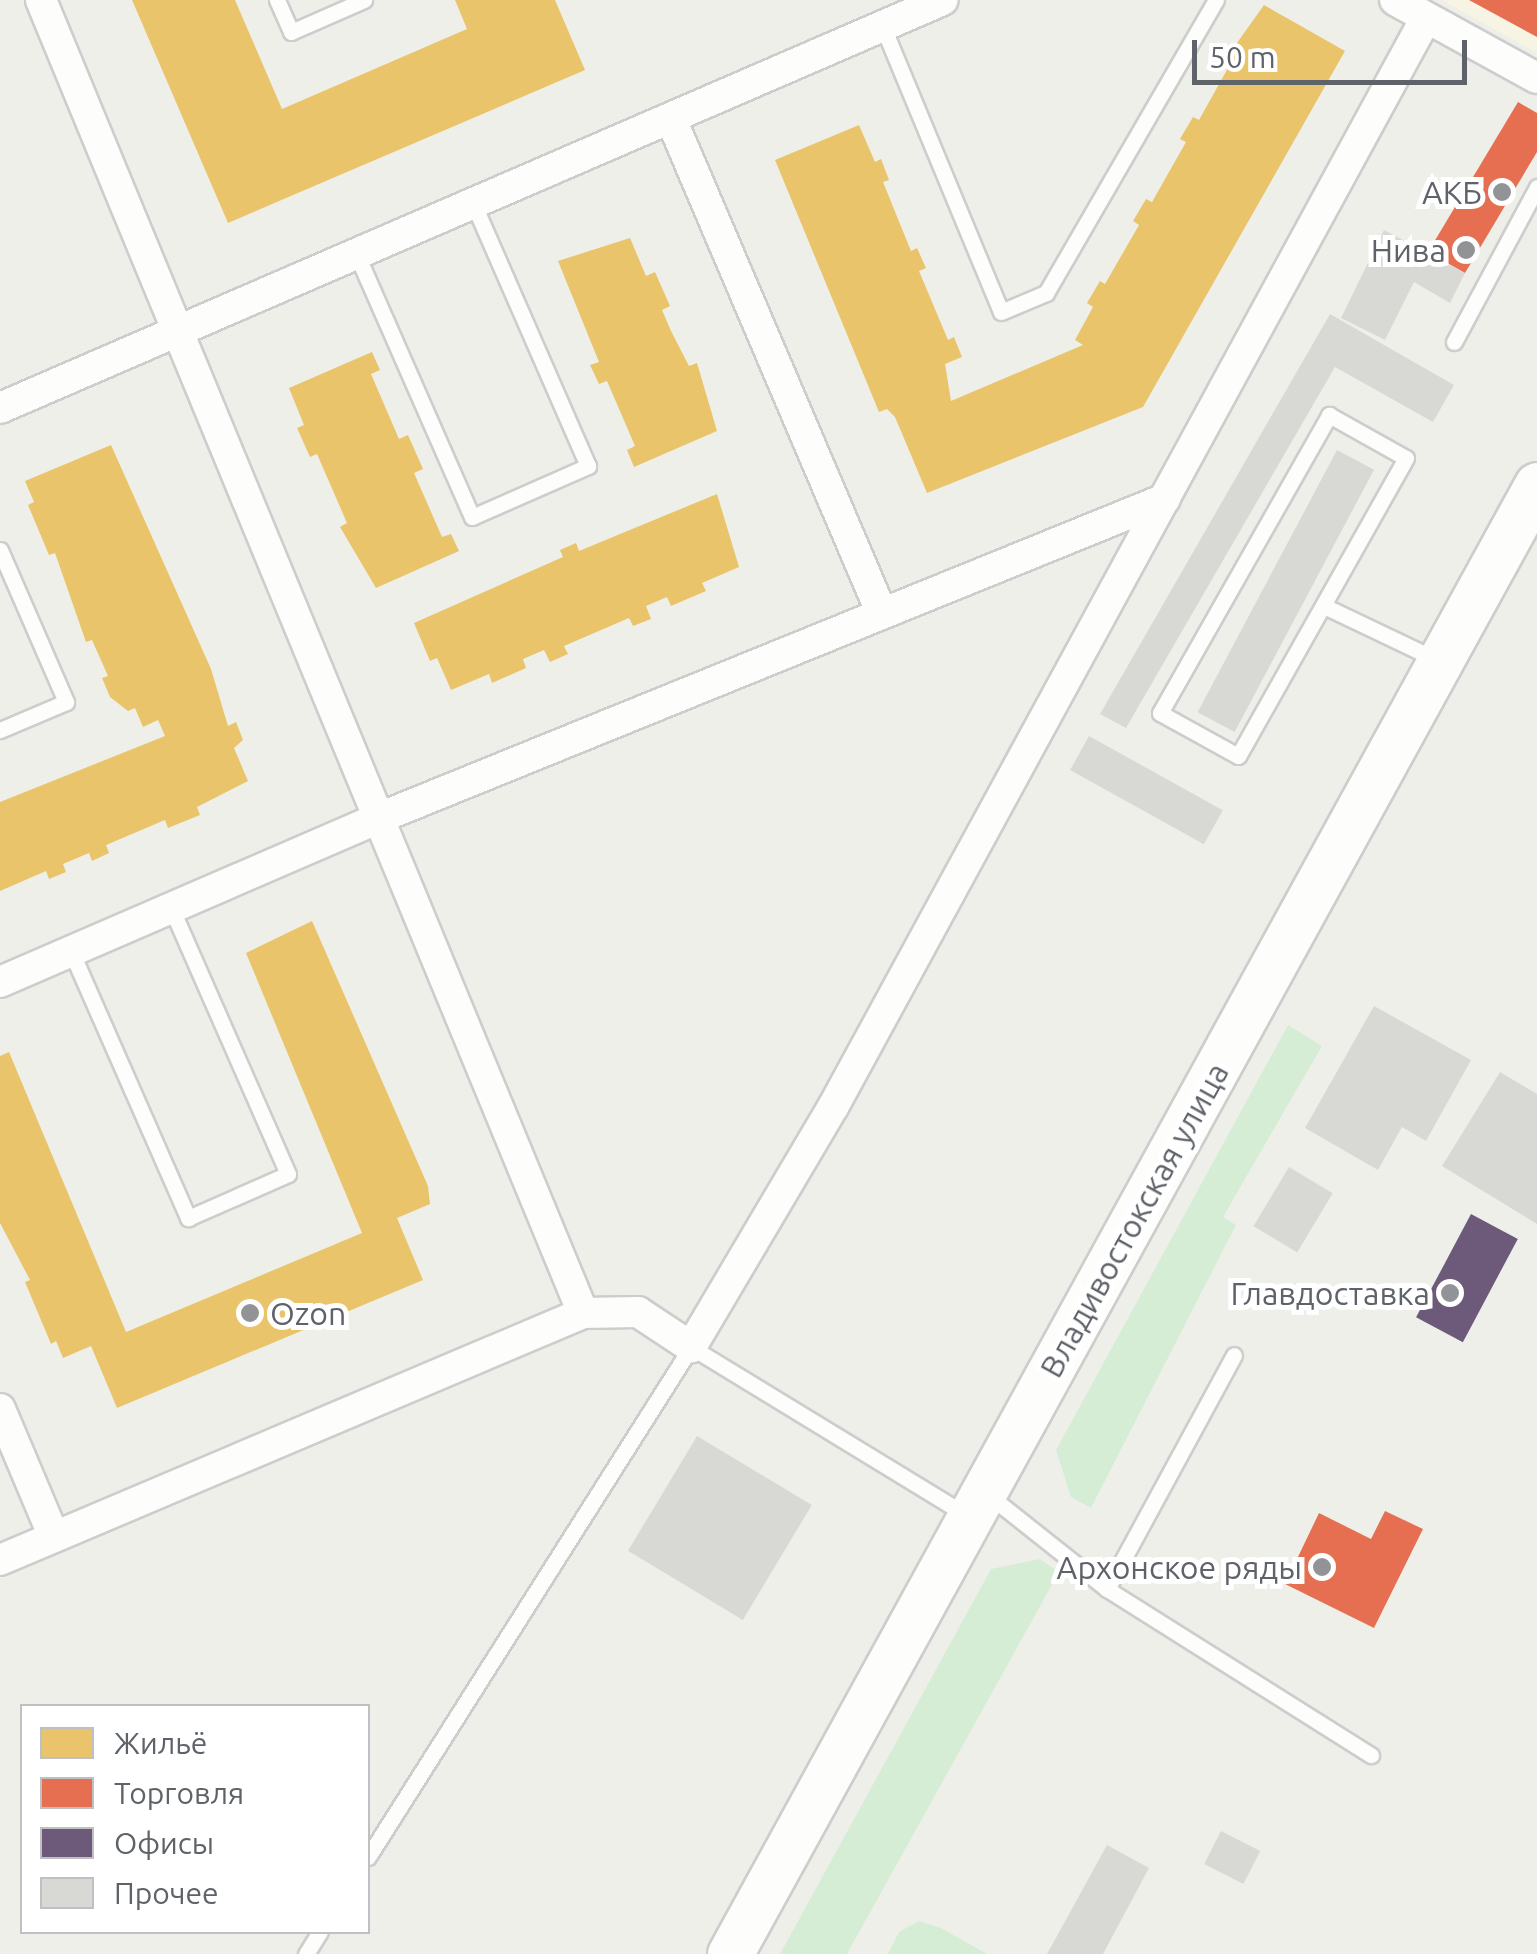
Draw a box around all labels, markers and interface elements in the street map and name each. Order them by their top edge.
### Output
scale bar [1197,20,1472,82]
text: 50 m [1209,40,1276,74]
place label: АКБ [1422,173,1482,211]
marker: АКБ [1491,181,1513,203]
place label: Нива [1371,231,1446,269]
marker: Нива [1455,239,1477,261]
street label: Владивостокская улица [1031,1056,1237,1384]
place label: Главдоставка [1230,1274,1430,1312]
marker: Главдоставка [1439,1282,1461,1304]
place label: Ozon [270,1294,346,1332]
marker: Ozon [239,1302,261,1324]
place label: Архонское ряды [1057,1548,1302,1586]
marker: Архонское ряды [1311,1556,1333,1578]
legend [20,1704,370,1934]
text: Жильё [114,1726,207,1760]
text: Торговля [114,1776,244,1810]
text: Офисы [114,1826,214,1860]
text: Прочее [114,1876,219,1910]

